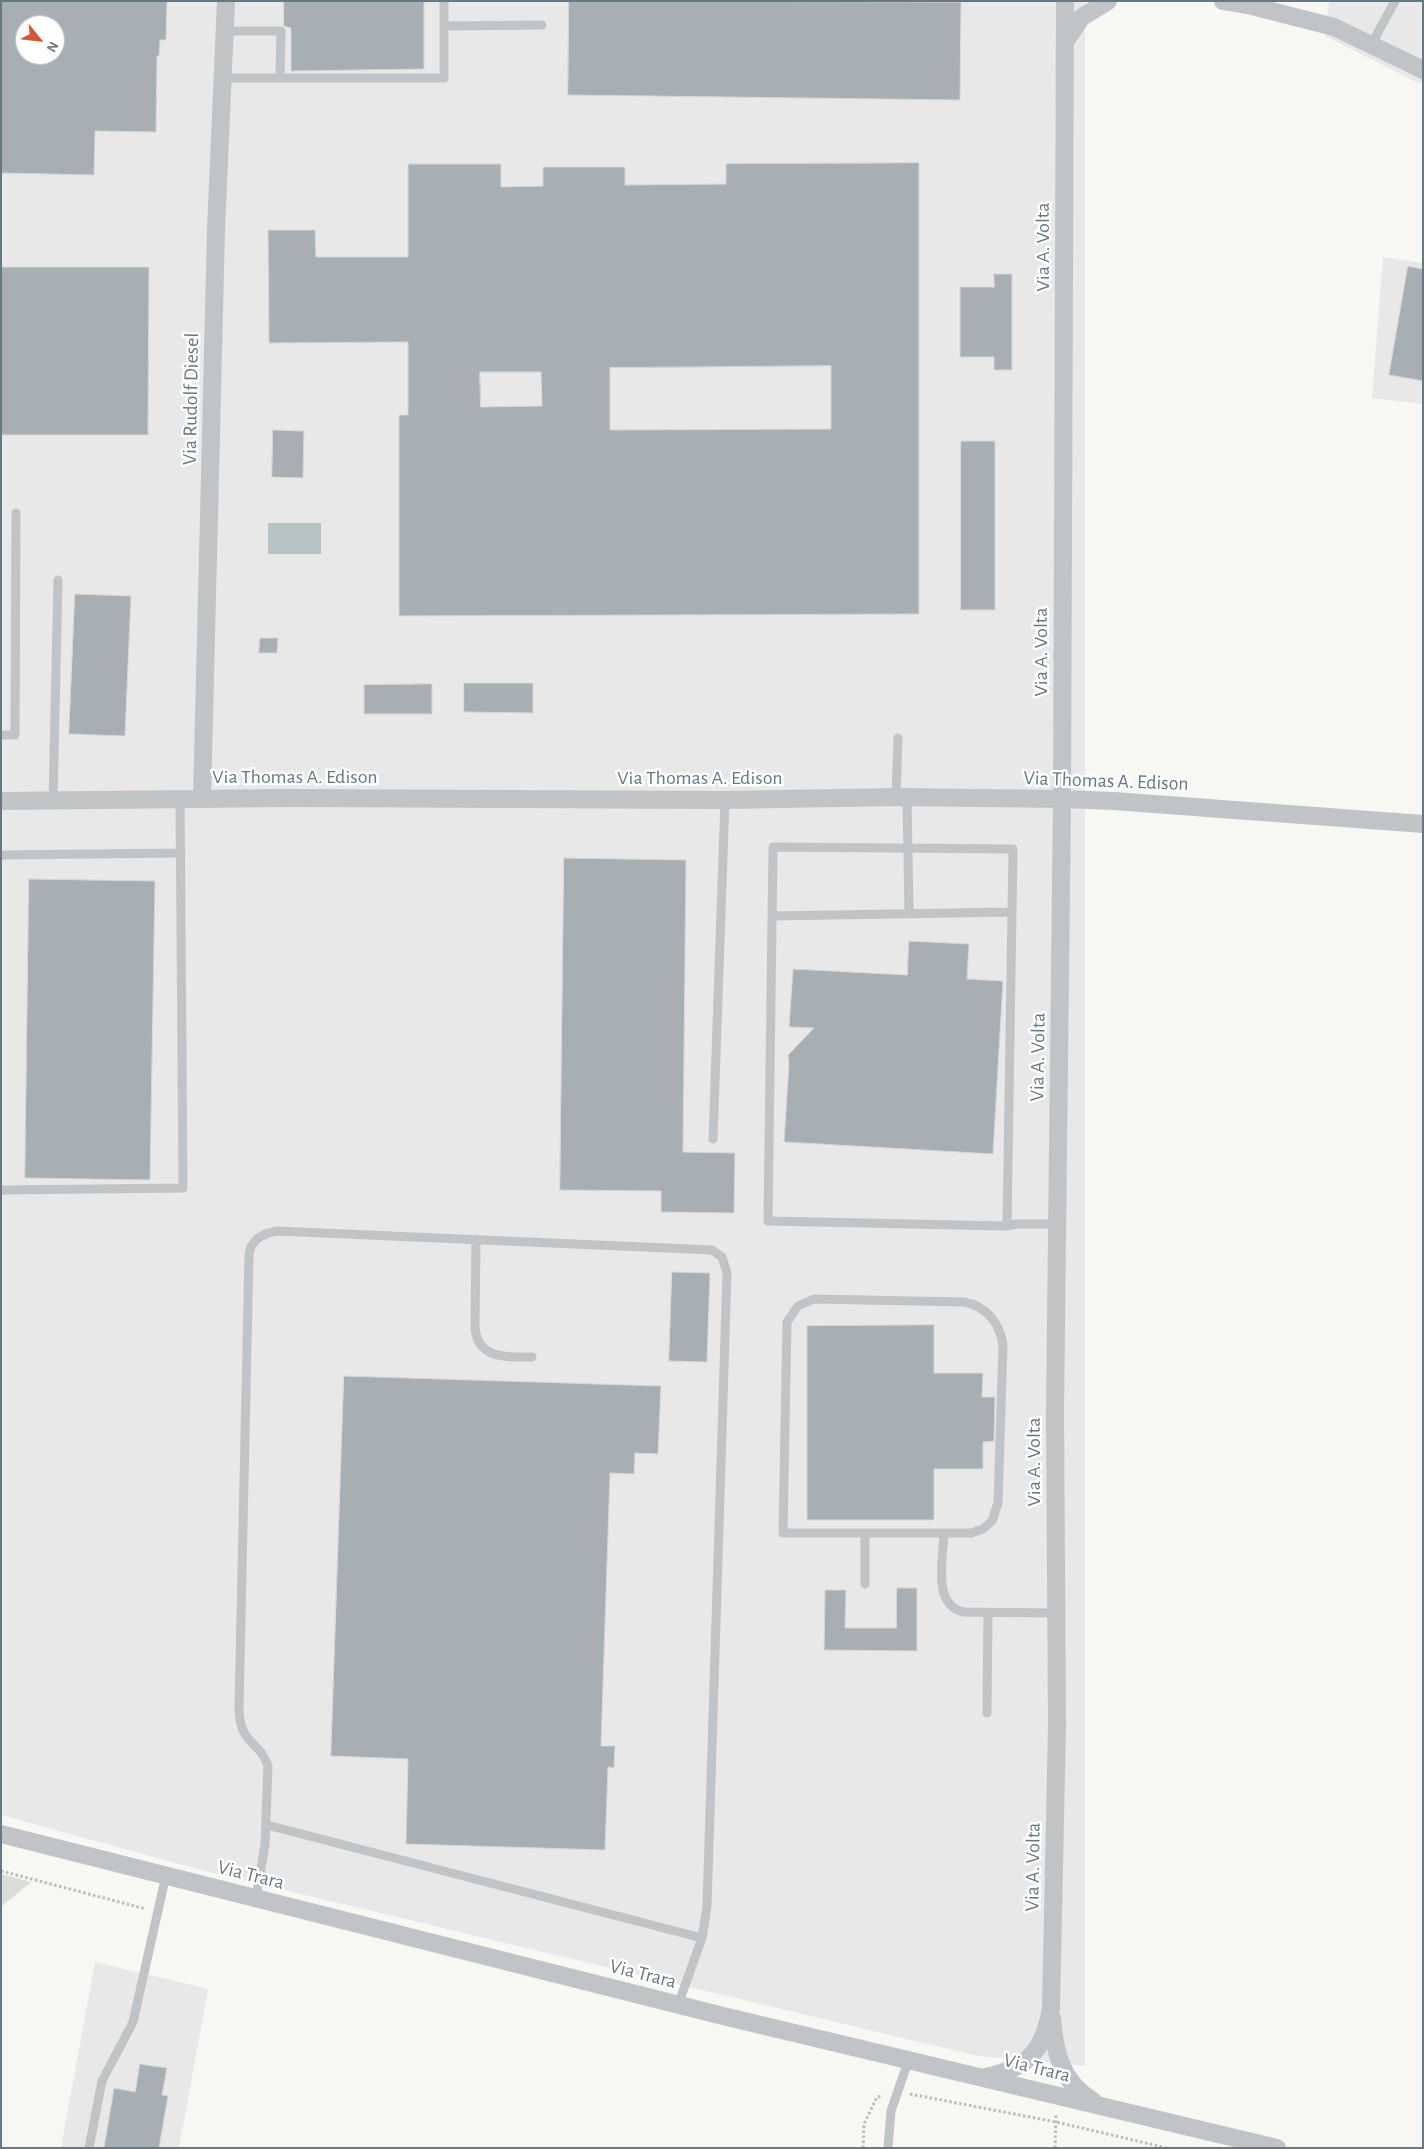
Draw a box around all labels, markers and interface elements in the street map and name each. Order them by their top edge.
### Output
north arrow [15,15,65,65]
text: N [44,39,61,54]
street label: Via A. Volta [1031,203,1055,291]
street label: Via Rudolf Diesel [178,333,204,465]
street label: Via A. Volta [1029,608,1053,696]
street label: Via Thomas A. Edison [212,765,378,789]
street label: Via Thomas A. Edison [617,766,783,790]
street label: Via Thomas A. Edison [1023,766,1189,796]
street label: Via A. Volta [1025,1012,1051,1102]
street label: Via A. Volta [1022,1418,1046,1506]
street label: Via A. Volta [1020,1822,1046,1912]
street label: Via Trara [215,1855,287,1895]
street label: Via Trara [607,1954,679,1994]
street label: Via Trara [1001,2048,1073,2088]

